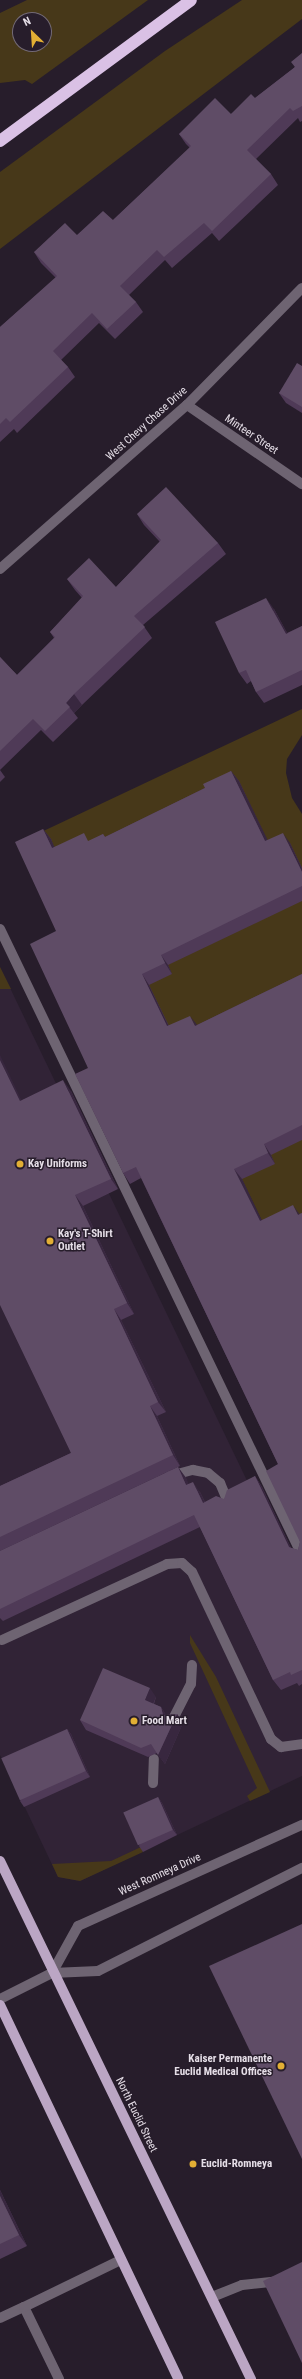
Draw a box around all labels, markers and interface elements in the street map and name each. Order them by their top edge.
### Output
north arrow [12,12,52,52]
text: N [21,14,33,29]
street label: West Chevy Chase Drive [104,384,190,464]
street label: Minteer Street [222,412,280,458]
place label: Kay Uniforms [28,1157,87,1171]
marker: Kay Uniforms [15,1159,25,1169]
place label: Kay's T-Shirt Outlet [58,1228,113,1254]
marker: Kay's T-Shirt Outlet [45,1236,55,1246]
place label: Food Mart [142,1714,187,1728]
marker: Food Mart [129,1716,139,1726]
street label: West Romneya Drive [117,1851,203,1899]
place label: Kaiser Permanente Euclid Medical Offices [174,2053,272,2079]
marker: Kaiser Permanente Euclid Medical Offices [275,2060,287,2072]
street label: North Euclid Street [112,2075,160,2155]
place label: Euclid-Romneya [201,2157,272,2171]
marker: Euclid-Romneya [188,2159,198,2169]

